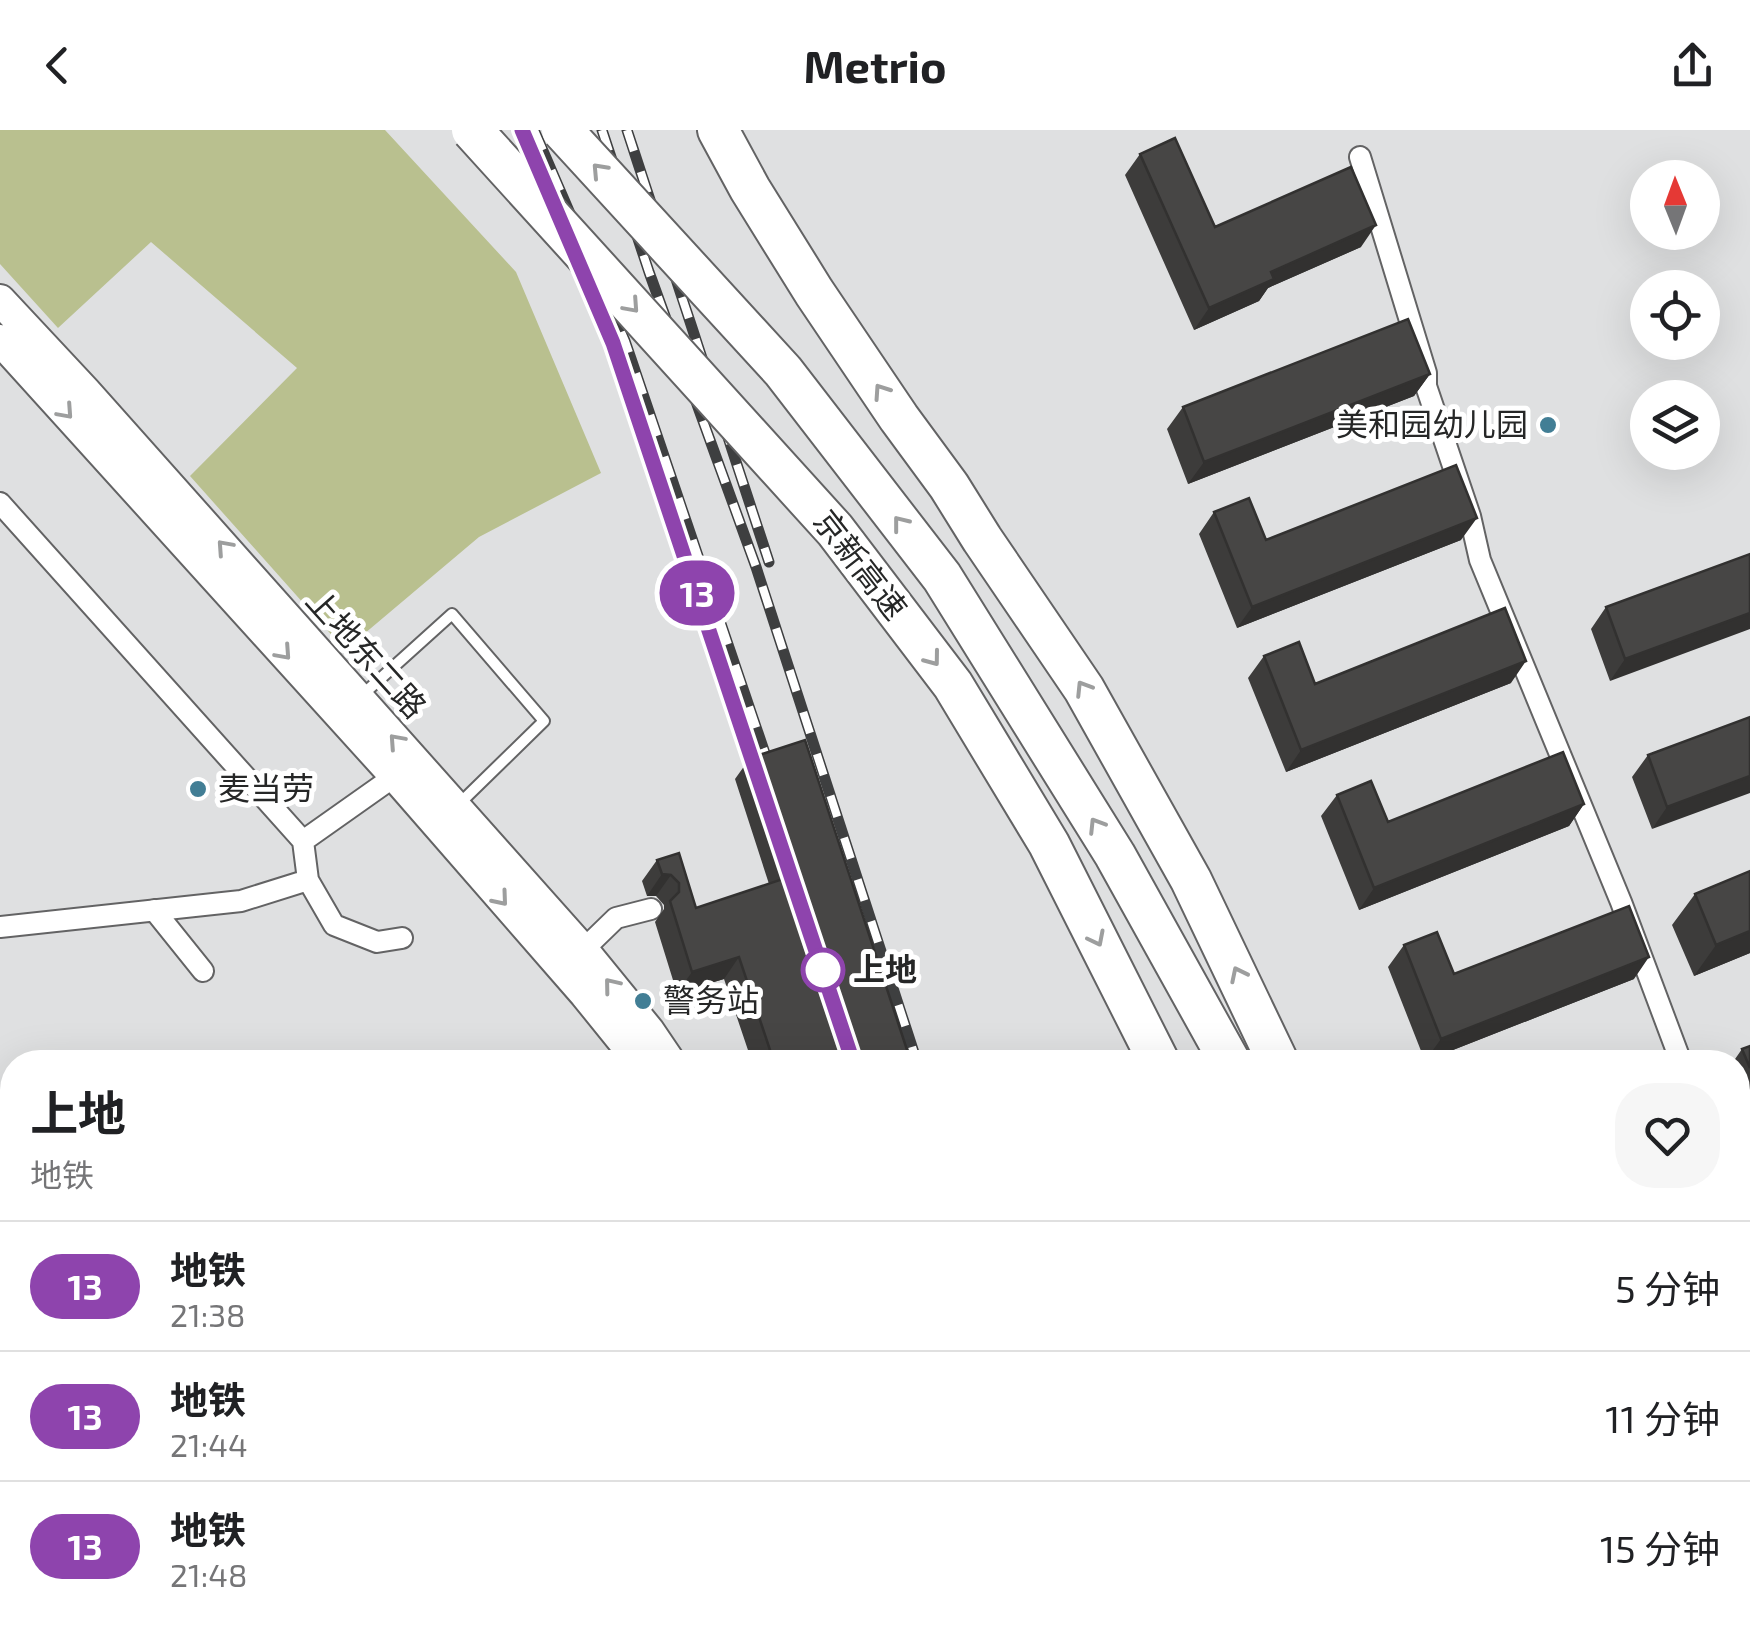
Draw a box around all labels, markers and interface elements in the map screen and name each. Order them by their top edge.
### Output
icon: back [30,38,85,93]
text: Metrio [803,38,947,92]
icon: share [1665,38,1720,93]
north arrow [1630,160,1720,250]
map controls [1630,160,1720,470]
one-way arrow [592,163,610,182]
button: locate [1630,270,1720,360]
one-way arrow [620,294,638,313]
button: layers [1630,380,1720,470]
one-way arrow [875,383,893,402]
one-way arrow [54,400,72,419]
place label: 美和园幼儿园 [1336,404,1528,442]
marker: 美和园幼儿园 [1537,414,1559,436]
street label: 京新高速 [807,502,916,626]
one-way arrow [895,516,912,534]
one-way arrow [217,540,235,559]
line badge: 13 [652,560,742,626]
text: 13 [680,572,714,614]
street label: 上地东二路 [300,580,435,725]
one-way arrow [273,641,291,660]
one-way arrow [922,648,939,666]
one-way arrow [1076,681,1095,699]
one-way arrow [390,734,408,753]
place label: 麦当劳 [218,768,314,806]
marker: 麦当劳 [187,778,209,800]
one-way arrow [1089,818,1108,836]
one-way arrow [489,888,507,906]
one-way arrow [1085,929,1104,947]
marker: 上地 [802,949,844,991]
place label: 上地 [853,949,917,987]
one-way arrow [1230,966,1250,984]
one-way arrow [605,978,623,996]
place label: 警务站 [663,980,759,1018]
marker: 警务站 [632,990,654,1012]
text: 上地 [30,1083,126,1141]
button: heart [1615,1083,1720,1188]
text: 地铁 [30,1155,94,1193]
text: 地铁 [170,1246,246,1292]
text: 13 [68,1265,102,1307]
text: 5 分钟 [1615,1265,1720,1311]
text: 21:38 [170,1295,246,1333]
text: 地铁 [170,1376,246,1422]
text: 13 [68,1395,102,1437]
text: 11 分钟 [1605,1395,1720,1441]
text: 21:44 [170,1425,248,1463]
text: 地铁 [170,1506,246,1552]
text: 13 [68,1525,102,1567]
text: 15 分钟 [1600,1525,1720,1571]
text: 21:48 [170,1555,247,1593]

